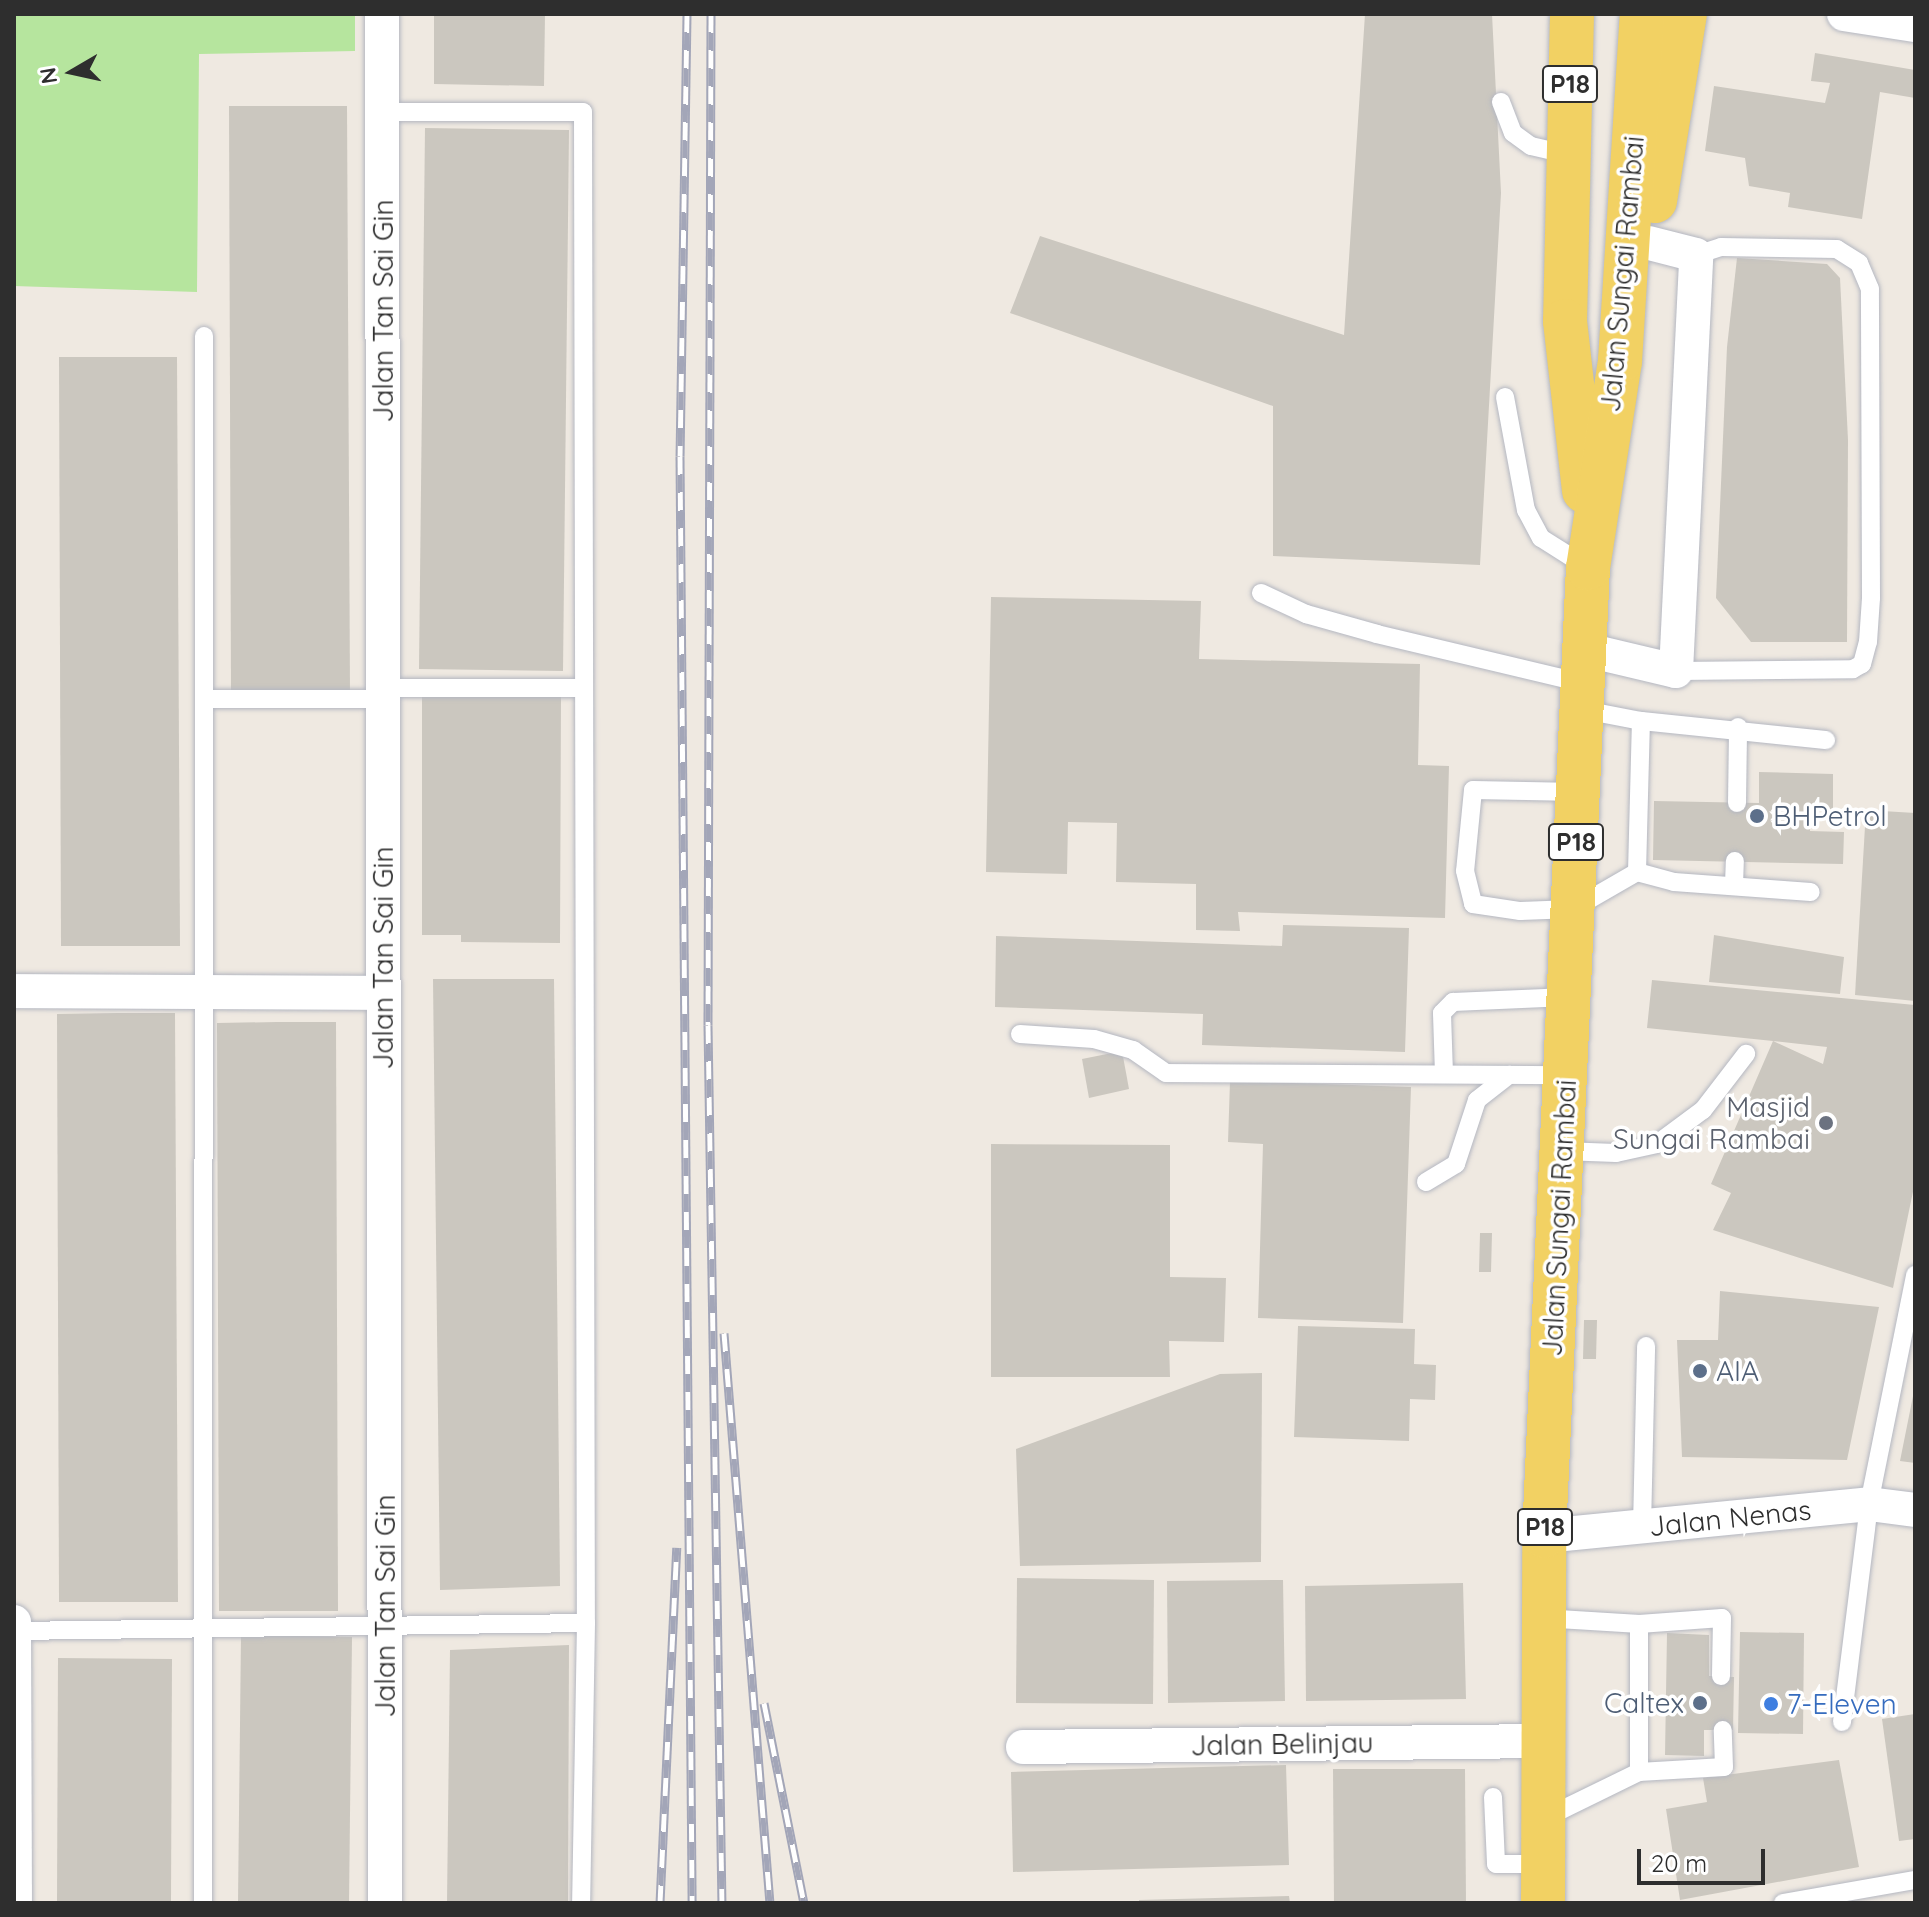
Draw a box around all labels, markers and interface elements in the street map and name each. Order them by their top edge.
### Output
north arrow [32,32,112,112]
road number: P18 [1540,62,1600,106]
text: N [33,66,63,86]
street label: Jalan Sungai Rambai [1593,134,1651,414]
street label: Jalan Tan Sai Gin [366,199,400,423]
place label: BHPetrol [1773,799,1887,833]
marker: BHPetrol [1748,807,1766,825]
road number: P18 [1546,820,1606,864]
street label: Jalan Tan Sai Gin [366,846,400,1070]
street label: Jalan Sungai Rambai [1535,1079,1583,1357]
place label: Masjid Sungai Rambai [1613,1090,1810,1156]
marker: Masjid Sungai Rambai [1817,1114,1835,1132]
place label: AIA [1716,1354,1759,1388]
marker: AIA [1691,1362,1709,1380]
street label: Jalan Nenas [1647,1493,1813,1543]
street label: Jalan Tan Sai Gin [368,1494,402,1718]
road number: P18 [1515,1505,1575,1549]
place label: Caltex [1604,1686,1684,1720]
place label: 7-Eleven [1787,1687,1897,1721]
marker: Caltex [1691,1694,1709,1712]
marker: 7-Eleven [1762,1695,1780,1713]
street label: Jalan Belinjau [1190,1726,1374,1762]
scale bar [1641,1833,1769,1883]
text: 20 m [1651,1848,1707,1878]

